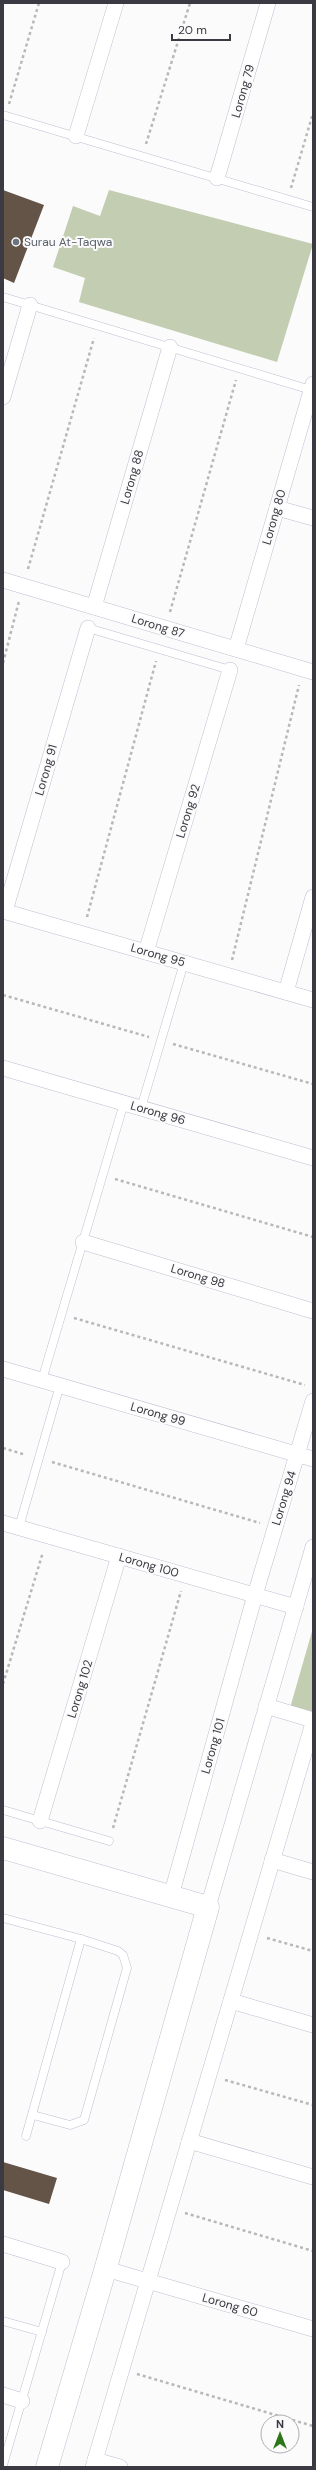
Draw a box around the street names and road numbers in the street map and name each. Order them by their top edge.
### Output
street label: Lorong 79 [228,62,258,120]
street label: Lorong 88 [117,448,147,506]
street label: Lorong 80 [258,487,290,547]
street label: Lorong 87 [130,610,186,642]
street label: Lorong 91 [31,743,61,797]
street label: Lorong 92 [172,782,204,840]
street label: Lorong 95 [129,940,187,970]
street label: Lorong 96 [129,1098,187,1128]
street label: Lorong 98 [169,1260,227,1292]
street label: Lorong 99 [129,1399,187,1429]
street label: Lorong 94 [268,1469,300,1527]
street label: Lorong 100 [117,1549,181,1581]
street label: Lorong 102 [64,1658,96,1720]
street label: Lorong 101 [197,1716,229,1776]
street label: Lorong 60 [200,2289,260,2321]

